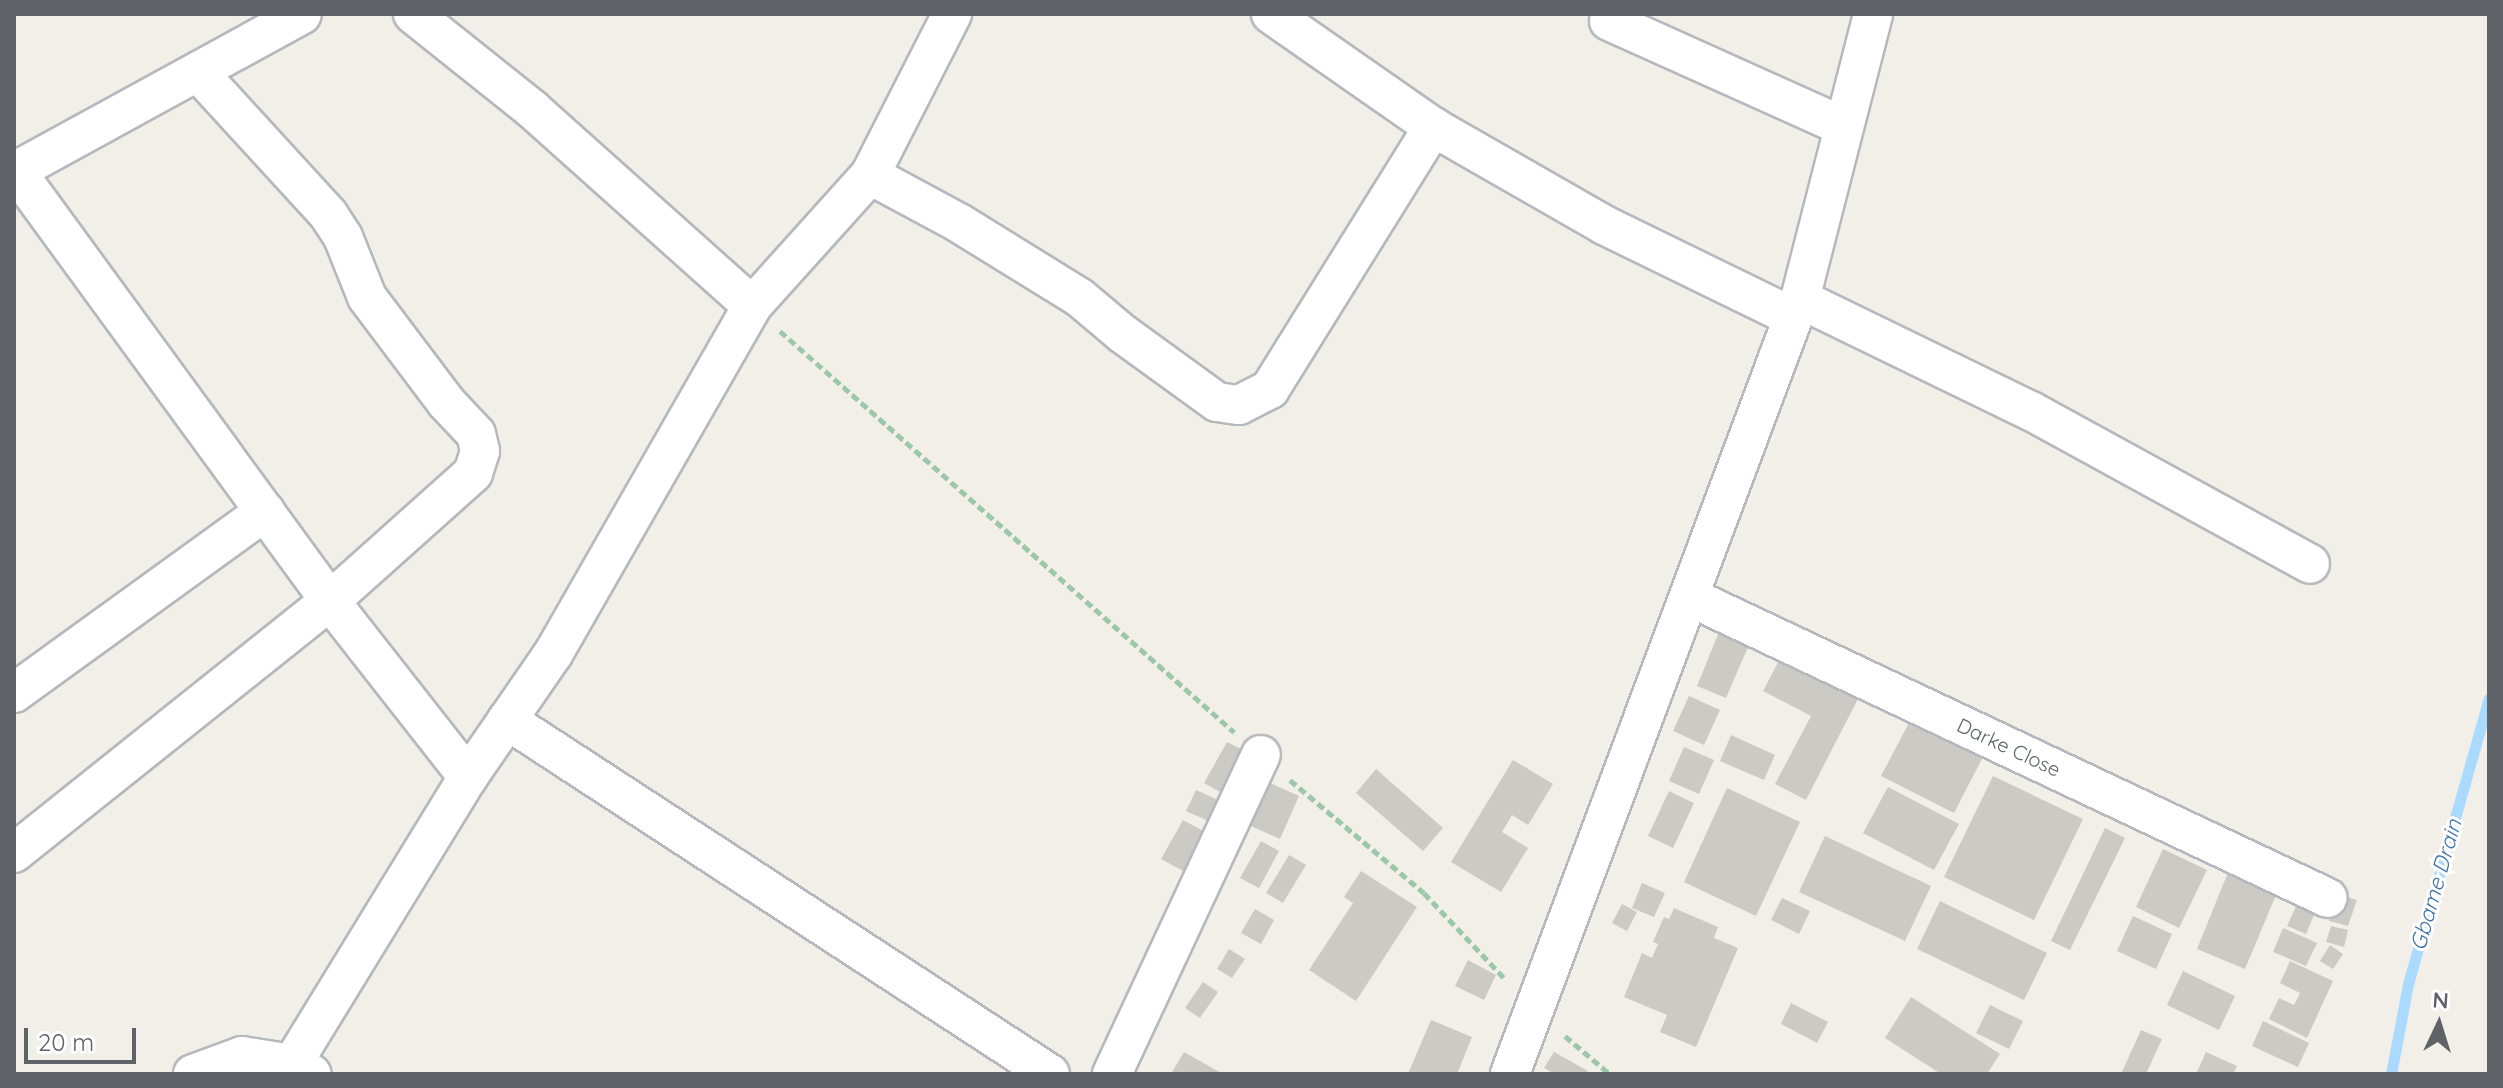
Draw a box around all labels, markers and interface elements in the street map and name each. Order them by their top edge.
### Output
street label: Darke Close [1953,713,2065,781]
water label: Gbame Drain [2405,816,2467,954]
north arrow [2399,984,2479,1064]
text: N [2432,986,2450,1015]
scale bar [28,1012,140,1062]
text: 20 m [38,1027,94,1057]

